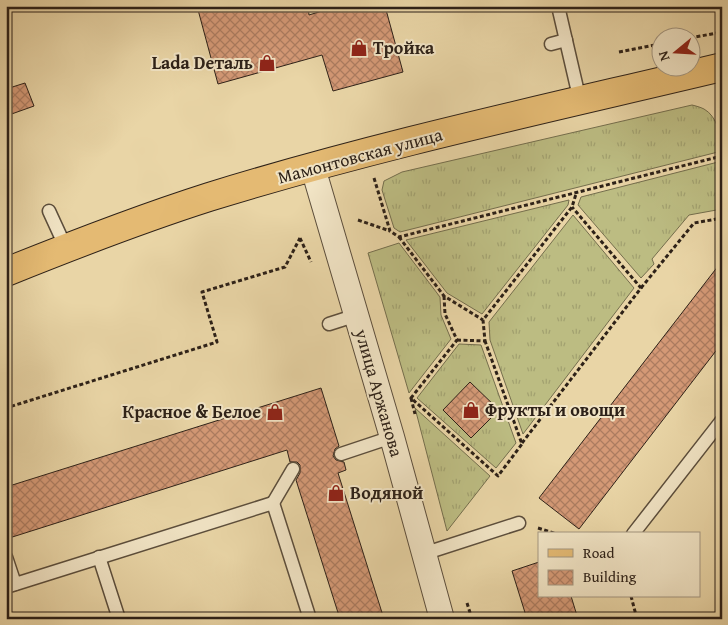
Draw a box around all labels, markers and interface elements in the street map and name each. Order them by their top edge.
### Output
north arrow [650,28,700,78]
place label: Тройка [373,34,435,61]
shop icon: Тройка [349,38,369,58]
text: N [652,48,675,64]
place label: Lada Dеталь [152,49,253,76]
shop icon: Lada Dеталь [257,53,277,73]
street label: Мамонтовская улица [275,120,446,190]
street label: улица Аржанова [348,325,411,460]
place label: Фрукты и овощи [485,396,625,423]
place label: Красное & Белое [122,398,261,425]
shop icon: Фрукты и овощи [461,400,481,420]
shop icon: Красное & Белое [265,402,285,422]
place label: Водяной [350,479,423,506]
shop icon: Водяной [326,483,346,503]
legend [538,532,700,598]
text: Road [583,542,614,563]
text: Building [583,566,637,587]

